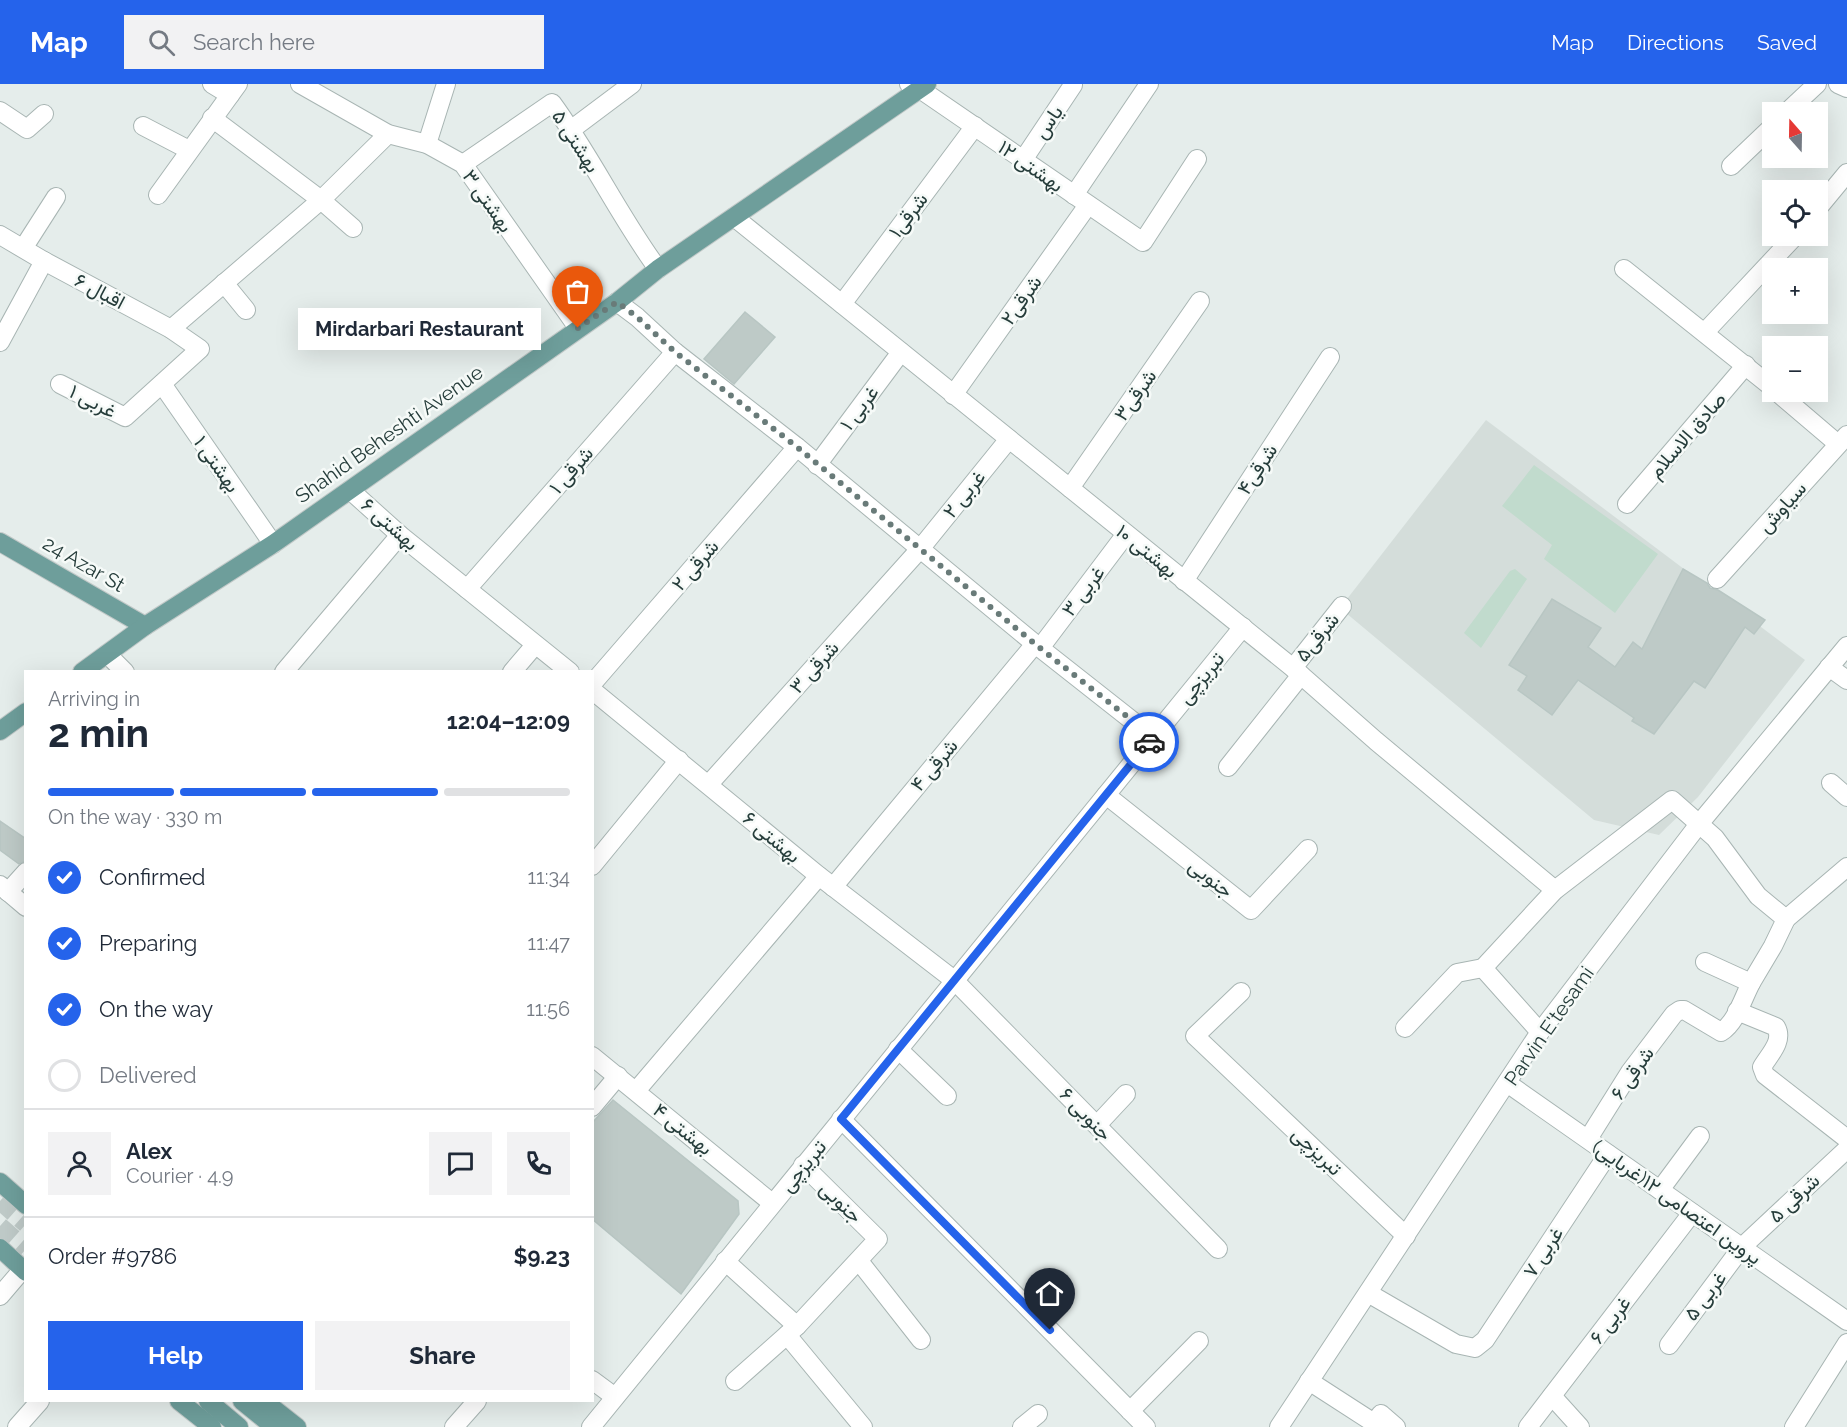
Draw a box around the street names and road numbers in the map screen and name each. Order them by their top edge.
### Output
street label: یاس [1028,101,1068,143]
street label: بهشتی ۵ [546,105,605,177]
street label: بهشتی ۱۲ [993,135,1068,198]
street label: بهشتی ۳ [457,165,518,238]
street label: شرقی۱ [883,188,933,243]
street label: اقبال ۶ [71,268,129,314]
street label: شرقی۲ [995,271,1047,330]
street label: Shahid Beheshti Avenue [291,360,488,508]
street label: شرقی۳ [1109,365,1162,426]
street label: غربی ۱ [65,379,120,424]
street label: غربی ۱ [835,381,884,436]
street label: صادق الاسلام [1643,387,1732,484]
street label: بهشتی ۱ [188,431,245,498]
street label: شرقی۴ [1232,439,1283,499]
street label: شرقی ۱ [544,441,599,499]
street label: غربی ۲ [938,465,991,523]
street label: سیاوش [1753,476,1812,538]
street label: بهشتی ۶ [356,493,423,556]
street label: بهشتی ۱۰ [1111,519,1183,584]
street label: 24 Azar St [39,531,129,597]
street label: شرقی ۲ [666,535,724,596]
street label: غربی ۳ [1056,561,1110,621]
street label: شرقی۵ [1290,608,1345,667]
street label: شرقی ۳ [784,636,845,699]
street label: تبریزچی [1173,647,1231,710]
street label: شرقی ۴ [905,734,963,797]
street label: بهشتی ۶ [738,806,806,869]
street label: جنوبی [1183,853,1238,904]
street label: Parvin E'tesami [1499,962,1599,1090]
street label: شرقی ۶ [1605,1042,1660,1105]
street label: جنوبی ۶ [1054,1082,1117,1146]
street label: بهشتی ۴ [648,1098,718,1161]
street label: تبریزچی [1285,1122,1347,1182]
street label: پروین اعتصامی ۱۲(غربایی) [1587,1134,1766,1271]
street label: تبریزچی [775,1135,833,1198]
street label: شرقی ۵ [1763,1168,1825,1228]
street label: جنوبی [814,1176,867,1229]
street label: غربی ۷ [1518,1222,1569,1282]
street label: غربی ۵ [1679,1267,1732,1326]
street label: غربی ۶ [1584,1292,1636,1349]

